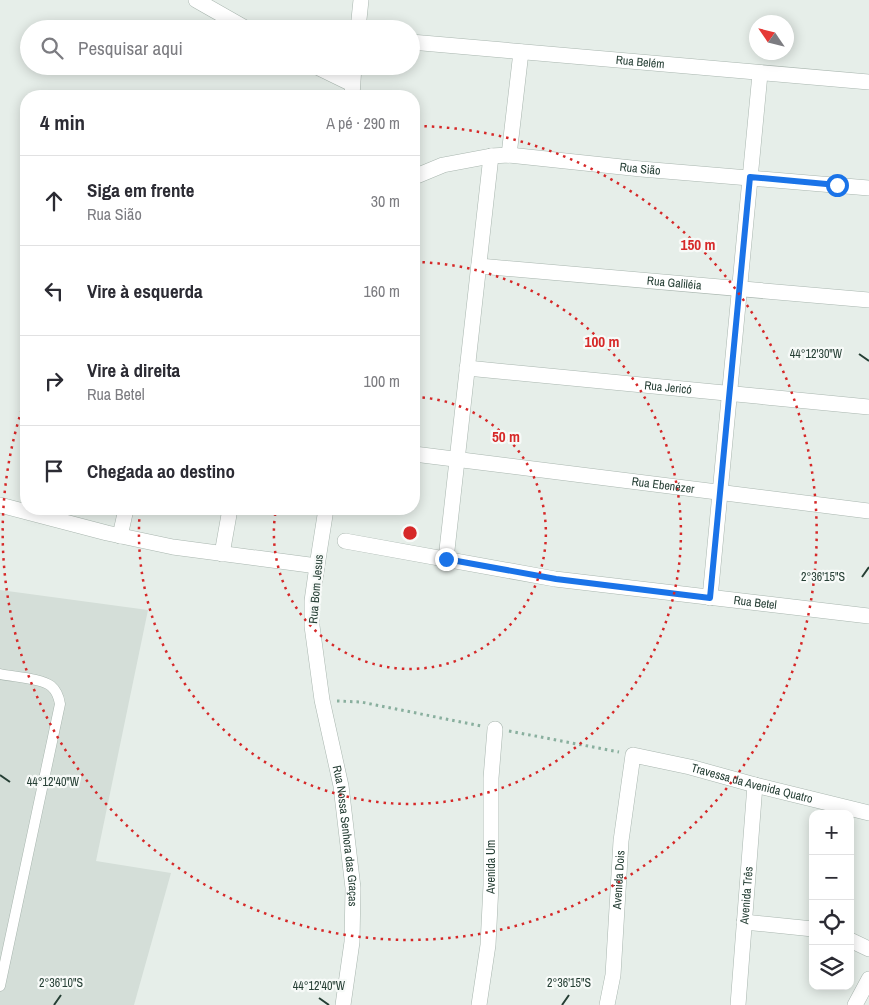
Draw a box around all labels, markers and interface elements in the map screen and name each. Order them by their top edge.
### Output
north arrow [749,15,794,60]
search box [20,20,420,75]
icon: search [38,34,66,62]
text: Pesquisar aqui [78,35,183,61]
street label: Rua Belém [615,52,665,72]
text: 4 min [40,108,85,137]
text: A pé · 290 m [326,112,400,134]
street label: Rua Sião [619,159,661,179]
route start [826,174,849,197]
text: Siga em frente [87,177,194,203]
icon: ahead [40,187,68,215]
text: 30 m [371,190,400,212]
text: Rua Sião [87,203,142,225]
text: 150 m [681,234,715,255]
street label: Rua Galiléia [646,273,703,293]
icon: left [40,277,68,305]
text: Vire à esquerda [87,278,203,304]
text: 160 m [364,280,400,302]
text: 100 m [585,331,619,352]
text: 44°12'30"W [790,346,843,362]
text: Vire à direita [87,357,180,383]
icon: right [40,367,68,395]
text: 100 m [364,370,400,392]
street label: Rua Jericó [644,377,693,398]
text: Rua Betel [87,383,145,405]
text: 50 m [492,426,520,447]
icon: arrive [40,457,68,485]
text: Chegada ao destino [87,458,235,484]
street label: Rua Ebenézer [631,473,696,497]
centre of rings [401,524,419,542]
route end [435,548,458,571]
street label: Rua Bom Jesus [305,554,327,624]
text: 2°36'15"S [801,569,845,585]
street label: Rua Betel [733,592,778,613]
street label: Travessa da Avenida Quatro [689,760,814,807]
street label: Rua Nossa Senhora das Graças [329,764,361,907]
text: 44°12'40"W [27,774,80,790]
map controls [809,810,854,990]
button: + [809,810,854,855]
street label: Avenida Um [483,840,499,895]
street label: Avenida Dois [609,850,628,911]
button: − [809,855,854,900]
street label: Avenida Três [736,866,757,926]
button: locate [809,900,854,945]
button: layers [809,945,854,990]
text: 2°36'10"S [39,975,83,991]
text: 2°36'15"S [547,975,591,991]
text: 44°12'40"W [293,978,346,994]

